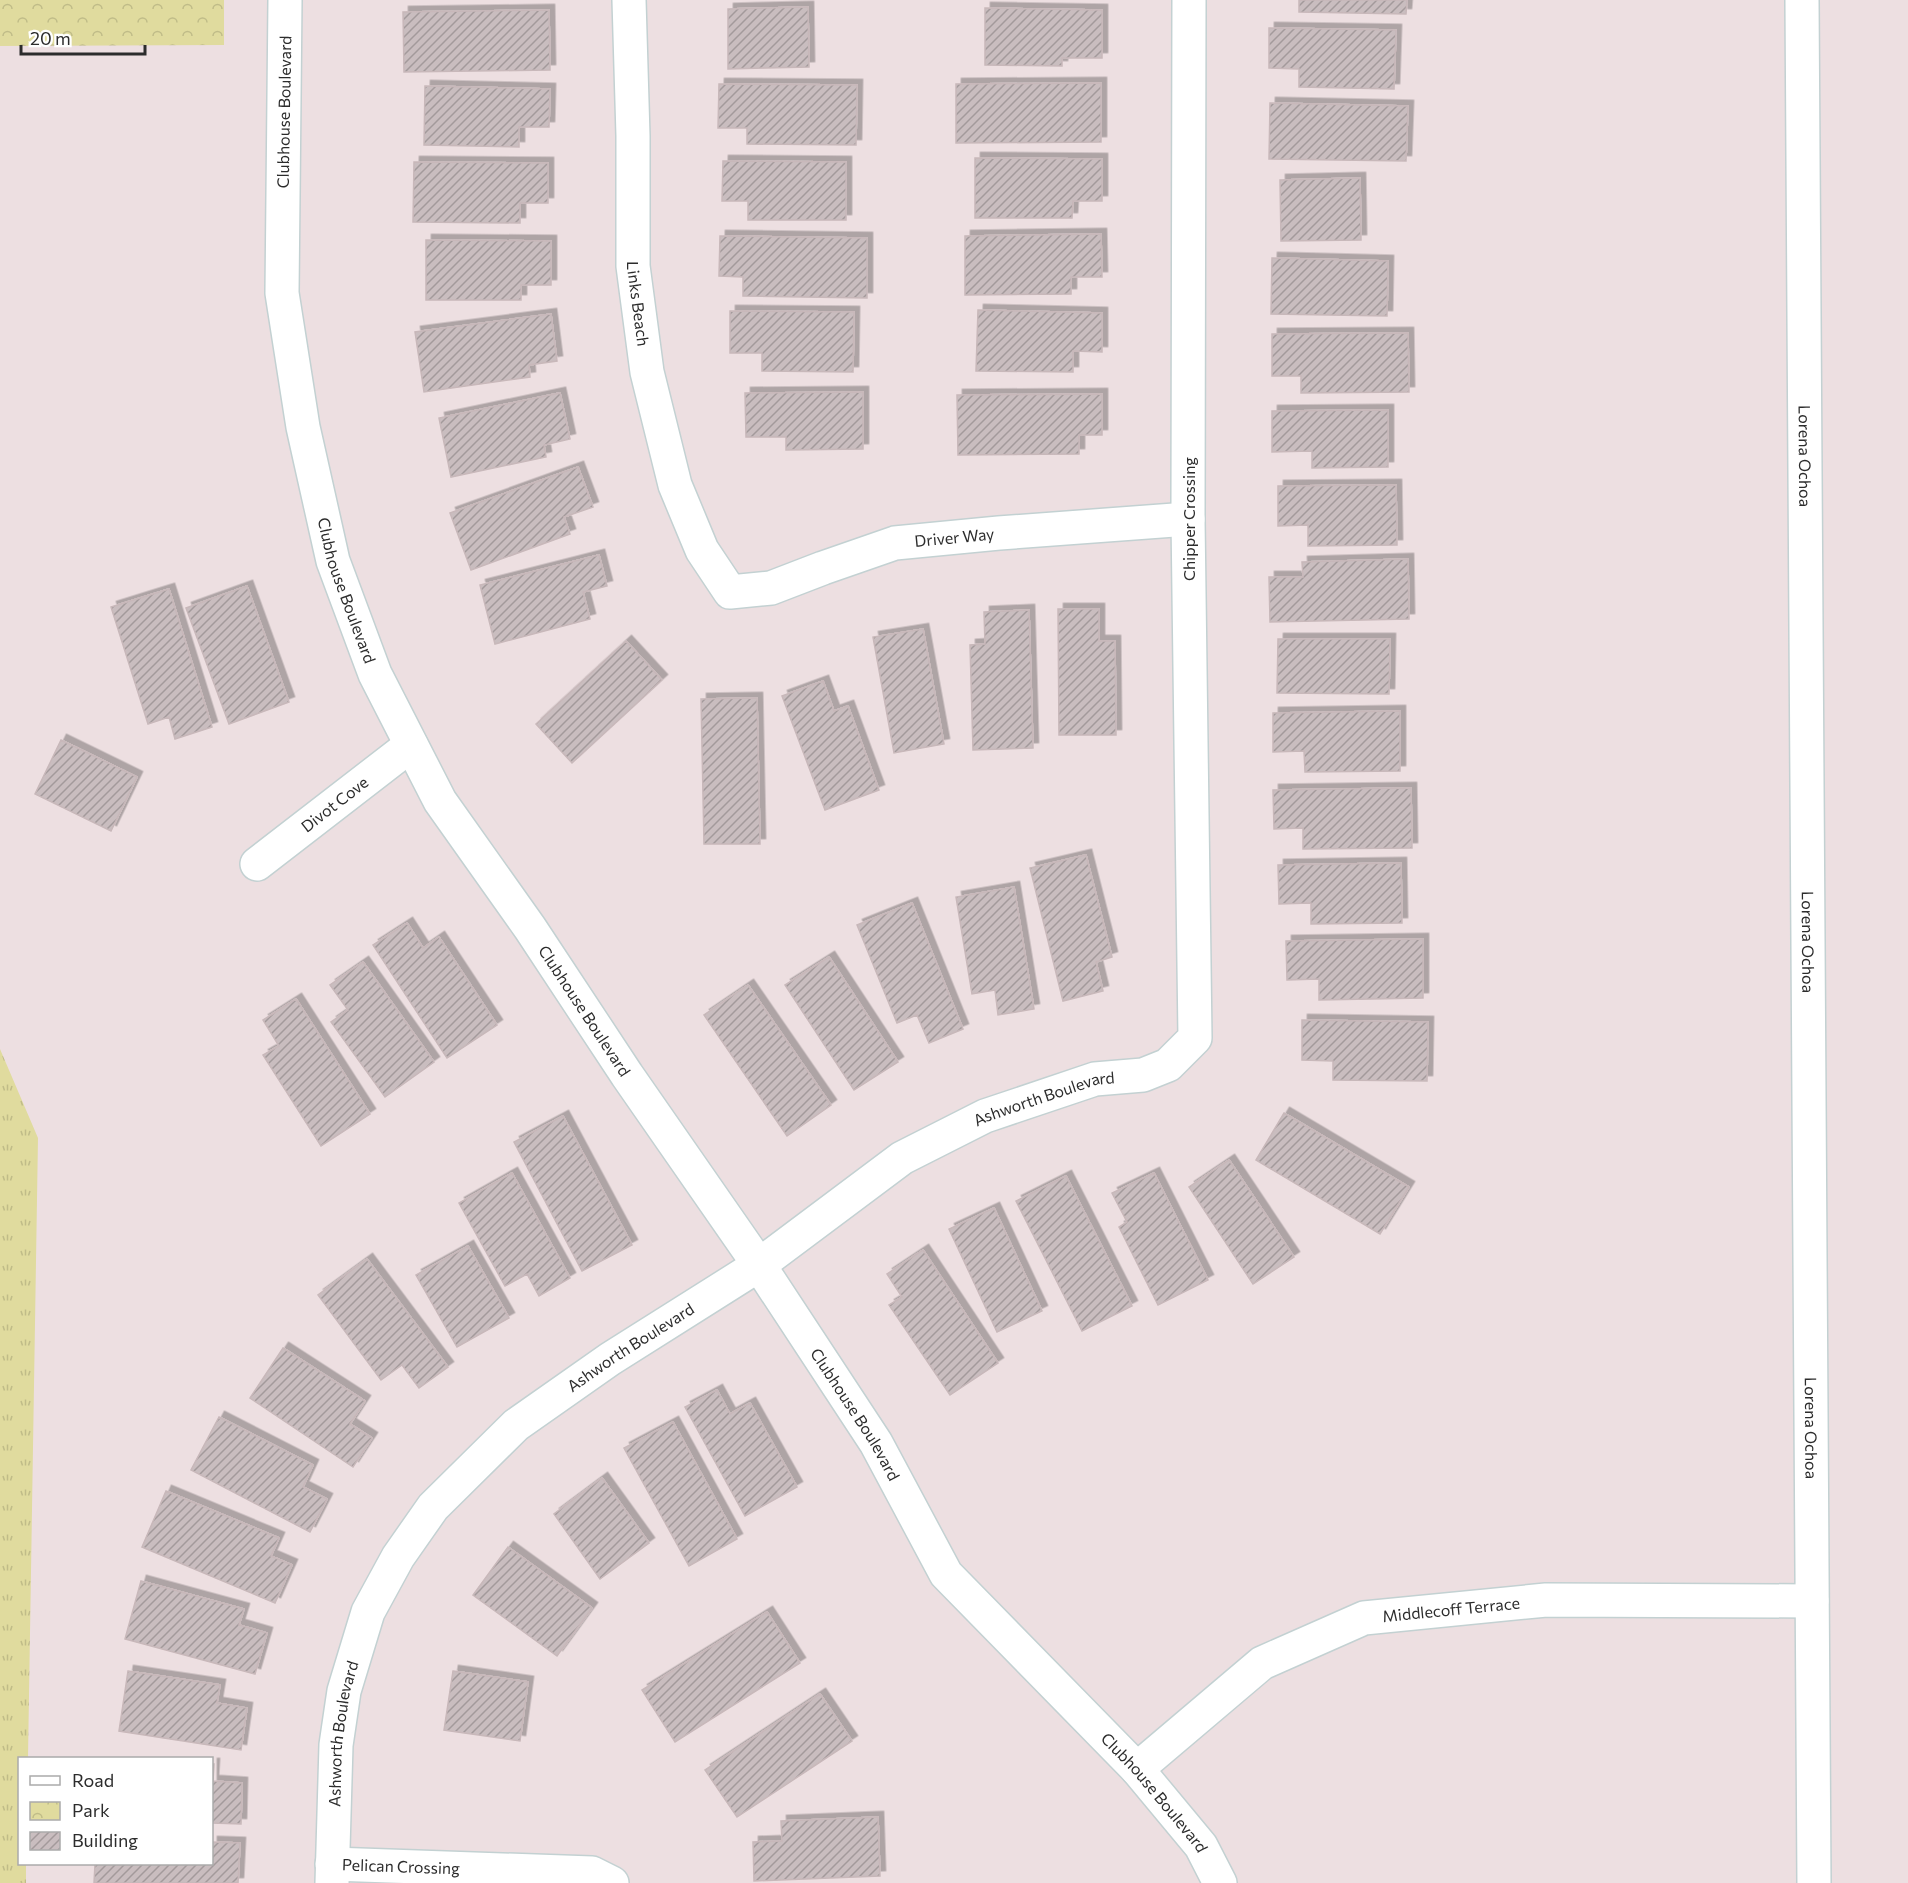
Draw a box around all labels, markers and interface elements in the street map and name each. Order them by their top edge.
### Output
scale bar [21,18,146,56]
text: 20 m [30,27,71,49]
street label: Clubhouse Boulevard [273,35,294,189]
street label: Links Beach [624,261,653,347]
street label: Lorena Ochoa [1796,405,1815,507]
street label: Chipper Crossing [1179,457,1198,581]
street label: Clubhouse Boulevard [315,515,380,666]
street label: Driver Way [913,524,995,550]
street label: Divot Cove [297,772,372,836]
street label: Lorena Ochoa [1799,891,1818,993]
street label: Clubhouse Boulevard [535,941,635,1080]
street label: Ashworth Boulevard [970,1067,1115,1129]
street label: Ashworth Boulevard [563,1299,697,1395]
street label: Clubhouse Boulevard [807,1344,904,1484]
street label: Lorena Ochoa [1802,1377,1821,1479]
street label: Middlecoff Terrace [1382,1593,1521,1625]
street label: Ashworth Boulevard [324,1658,362,1807]
street label: Clubhouse Boulevard [1097,1728,1212,1855]
legend [18,1757,213,1865]
text: Road [72,1769,114,1791]
text: Park [72,1799,110,1821]
text: Building [72,1829,138,1851]
street label: Pelican Crossing [342,1854,461,1877]

